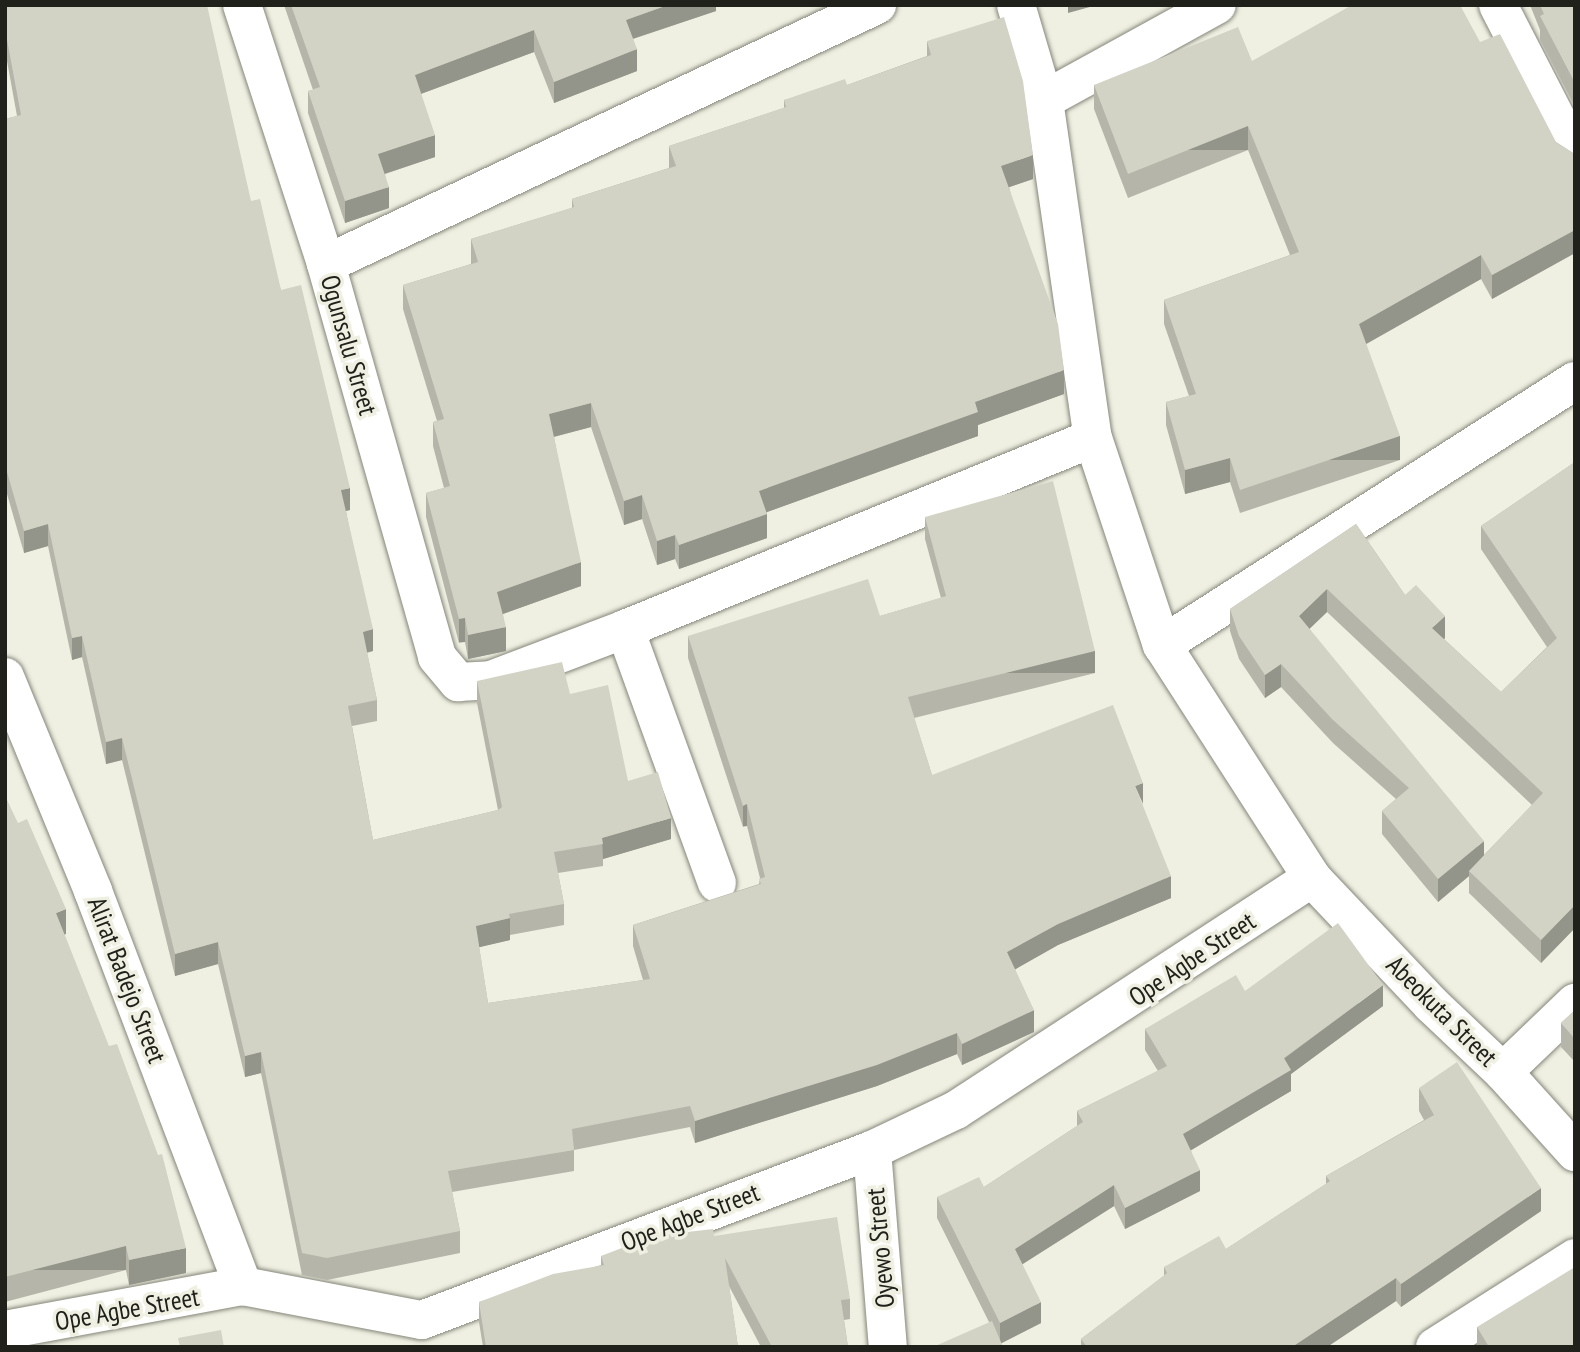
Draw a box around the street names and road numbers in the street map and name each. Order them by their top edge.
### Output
street label: Ogunsalu Street [314,271,384,419]
street label: Alirat Badejo Street [81,893,173,1067]
street label: Ope Agbe Street [1123,905,1261,1013]
street label: Abeokuta Street [1380,949,1504,1073]
street label: Ope Agbe Street [616,1176,764,1258]
street label: Oyewo Street [859,1187,901,1309]
street label: Ope Agbe Street [52,1281,202,1337]

